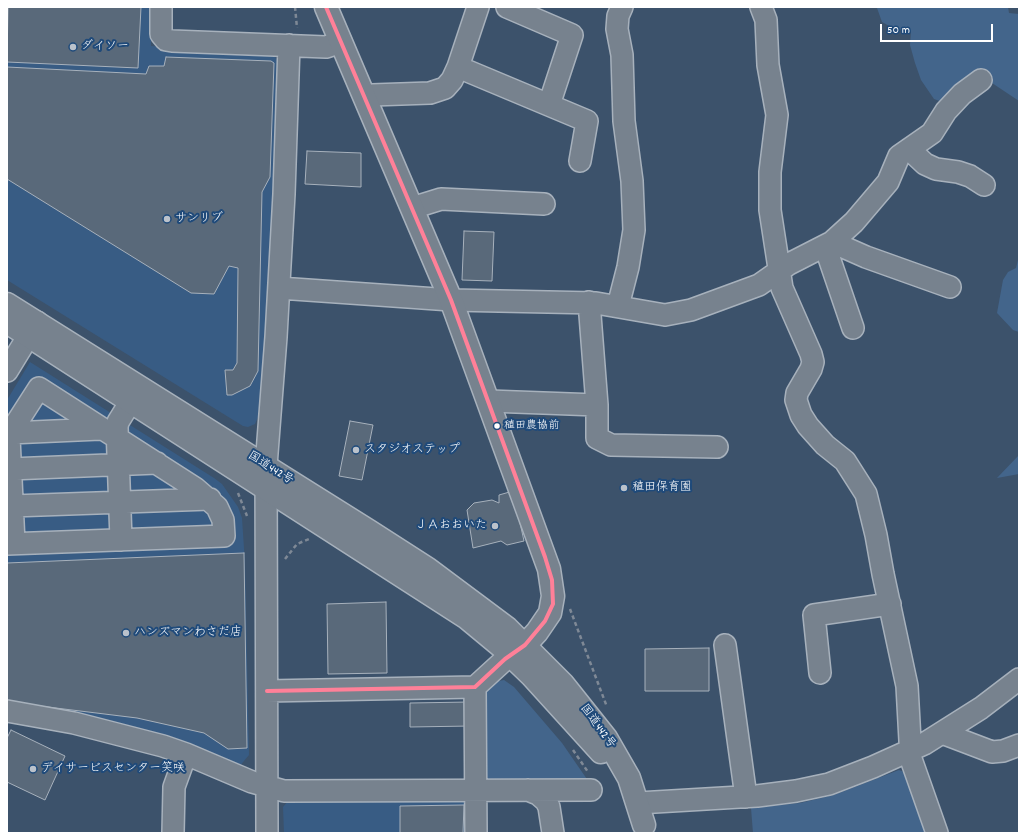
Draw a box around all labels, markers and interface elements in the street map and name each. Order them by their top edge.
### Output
scale bar [882,16,995,42]
text: 50 m [887,22,910,39]
place label: ダイソー [81,40,129,54]
marker: ダイソー [68,42,78,52]
place label: サンリブ [175,212,223,226]
marker: サンリブ [162,214,172,224]
place label: 稙田農協前 [504,419,559,433]
marker: 稙田農協前 [492,421,502,431]
place label: スタジオステップ [364,443,460,457]
marker: スタジオステップ [351,445,361,455]
street label: 国道442号 [244,449,296,489]
place label: 稙田保育園 [632,481,692,495]
marker: 稙田保育園 [619,483,629,493]
place label: ＪＡおおいた [415,519,487,533]
marker: ＪＡおおいた [490,521,500,531]
place label: ハンズマンわさだ店 [134,626,242,640]
marker: ハンズマンわさだ店 [121,628,131,638]
street label: 国道442号 [576,702,618,752]
place label: デイサービスセンター笑咲 [41,762,185,776]
marker: デイサービスセンター笑咲 [28,764,38,774]

